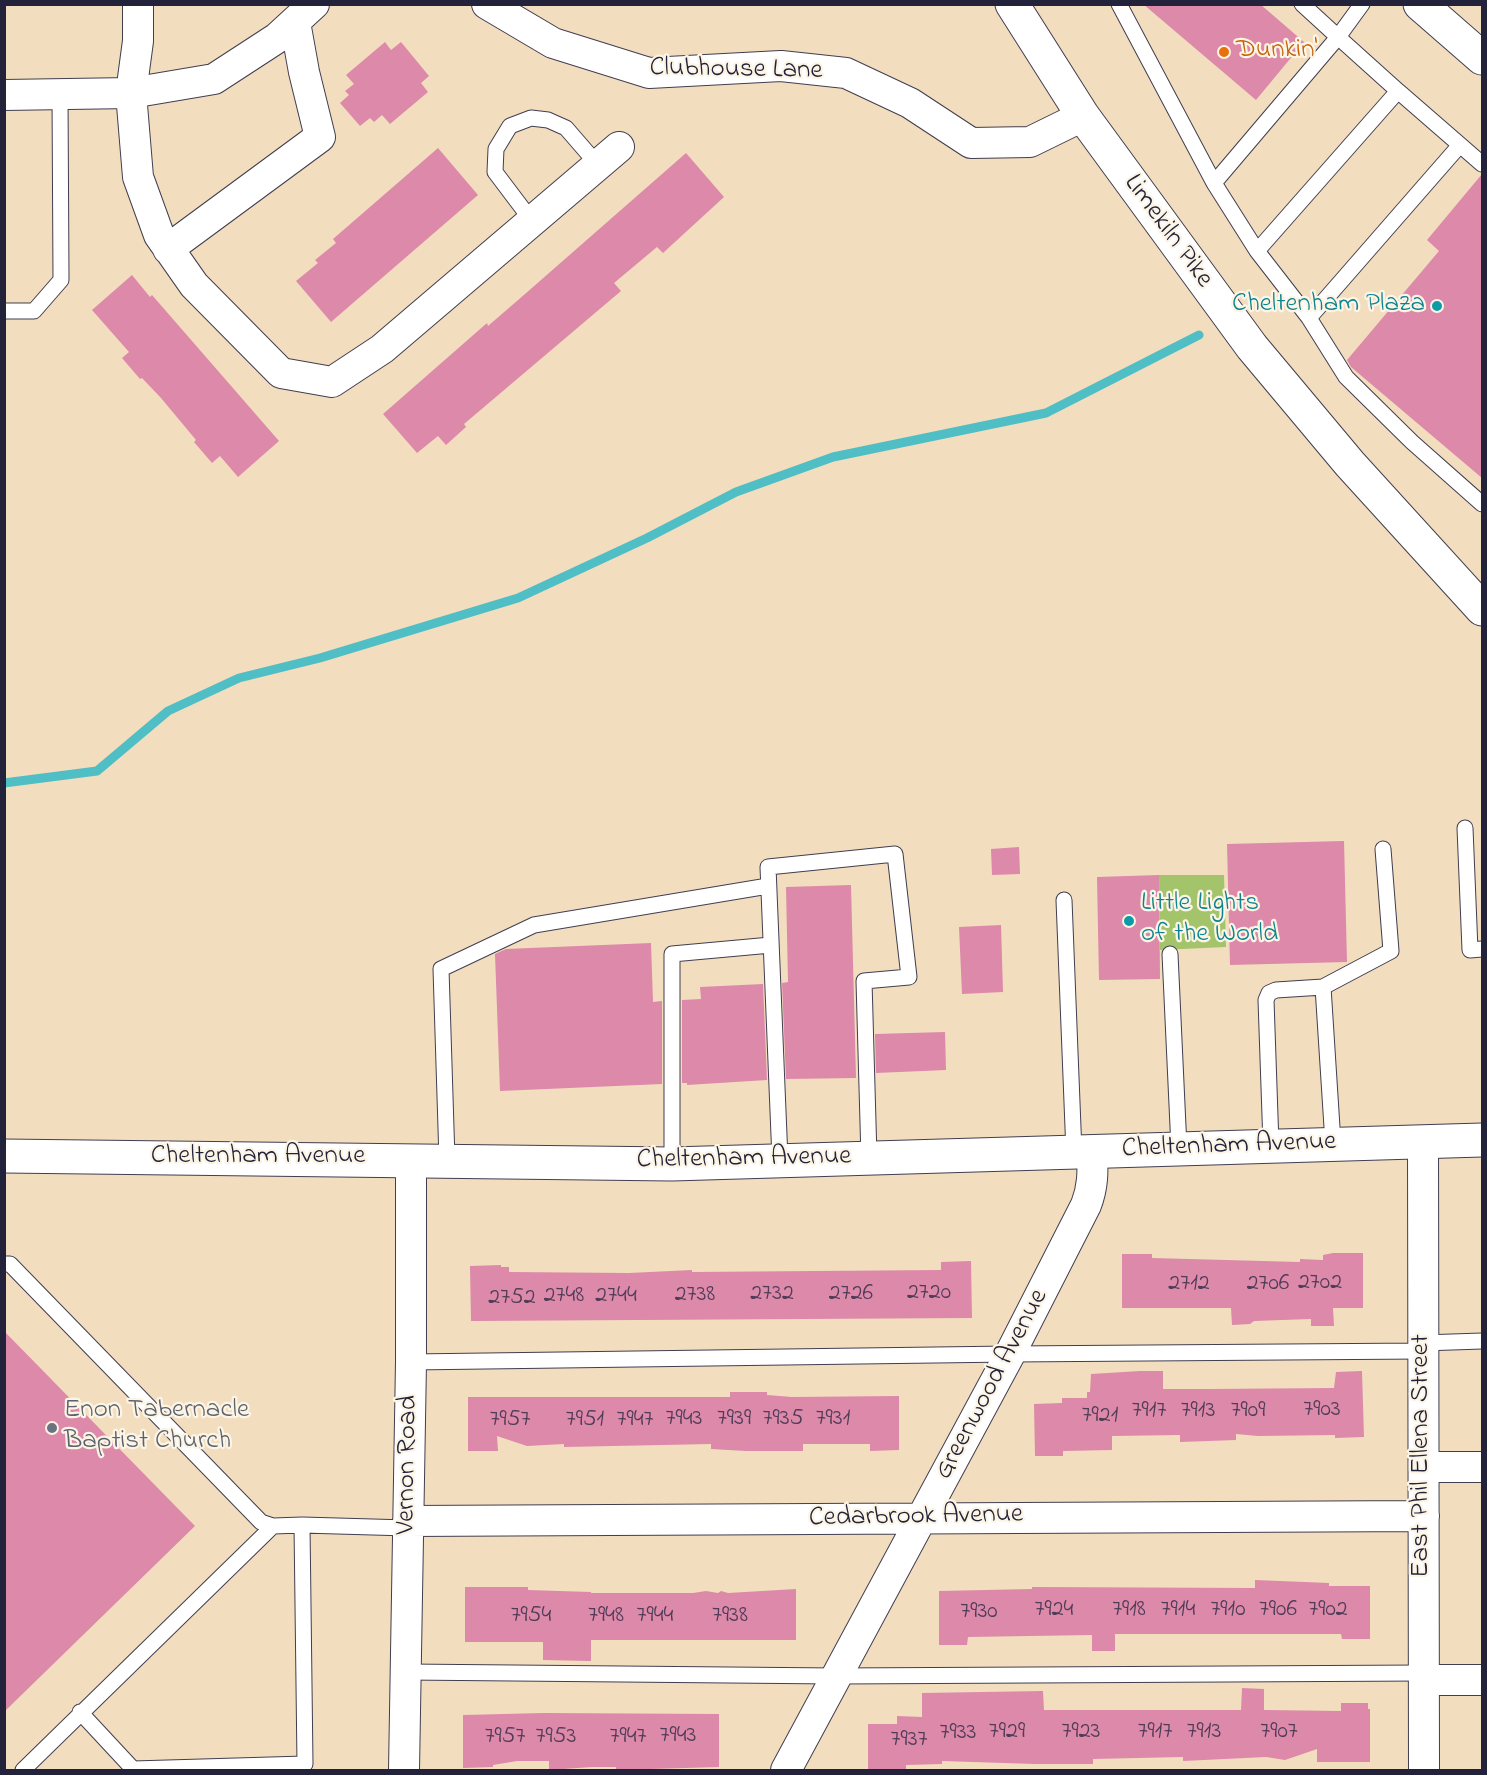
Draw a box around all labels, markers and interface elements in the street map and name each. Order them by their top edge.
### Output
place label: Dunkin' [1236,36,1317,68]
marker: Dunkin' [1217,45,1231,59]
street label: Clubhouse Lane [649,53,823,89]
street label: Limekiln Pike [1115,169,1219,295]
place label: Cheltenham Plaza [1232,290,1425,322]
marker: Cheltenham Plaza [1430,299,1444,313]
place label: Little Lights of the World [1141,889,1278,952]
marker: Little Lights of the World [1122,914,1136,928]
street label: Cheltenham Avenue [1121,1127,1337,1167]
street label: Cheltenham Avenue [151,1142,365,1174]
street label: Cheltenham Avenue [636,1142,852,1178]
house number: 2702 [1298,1270,1342,1298]
house number: 2712 [1168,1271,1210,1299]
house number: 2706 [1247,1271,1289,1299]
house number: 2720 [907,1280,951,1308]
house number: 2732 [750,1281,794,1309]
house number: 2726 [829,1281,873,1309]
house number: 2738 [675,1282,715,1310]
house number: 2748 [544,1283,584,1311]
house number: 2744 [595,1283,637,1311]
street label: Greenwood Avenue [929,1284,1057,1486]
house number: 2752 [488,1285,536,1313]
street label: East Phil Ellena Street [1407,1334,1439,1578]
street label: Vernon Road [392,1395,426,1535]
place label: Enon Tabernacle Baptist Church [64,1396,249,1459]
house number: 7903 [1303,1397,1341,1425]
house number: 7917 [1132,1398,1166,1426]
house number: 7913 [1181,1398,1215,1426]
house number: 7909 [1231,1398,1265,1426]
house number: 7921 [1082,1403,1118,1431]
house number: 7943 [666,1406,702,1434]
house number: 7939 [717,1406,751,1434]
house number: 7935 [763,1406,803,1434]
house number: 7931 [816,1406,850,1434]
house number: 7957 [490,1407,530,1435]
house number: 7951 [566,1407,604,1435]
house number: 7947 [617,1407,653,1435]
marker: Enon Tabernacle Baptist Church [45,1421,59,1435]
street label: Cedarbrook Avenue [809,1500,1023,1536]
house number: 7924 [1035,1597,1073,1625]
house number: 7918 [1112,1597,1146,1625]
house number: 7914 [1161,1597,1195,1625]
house number: 7910 [1210,1597,1246,1625]
house number: 7906 [1259,1597,1297,1625]
house number: 7902 [1308,1597,1348,1625]
house number: 7930 [960,1599,998,1627]
house number: 7954 [511,1603,551,1631]
house number: 7948 [588,1603,624,1631]
house number: 7944 [637,1603,673,1631]
house number: 7938 [712,1603,748,1631]
house number: 7929 [989,1719,1025,1747]
house number: 7923 [1062,1719,1100,1747]
house number: 7917 [1138,1719,1172,1747]
house number: 7913 [1187,1719,1221,1747]
house number: 7907 [1260,1719,1298,1747]
house number: 7933 [940,1720,976,1748]
house number: 7943 [660,1723,696,1751]
house number: 7957 [485,1724,525,1752]
house number: 7953 [536,1724,576,1752]
house number: 7947 [610,1724,646,1752]
house number: 7937 [891,1727,927,1755]

